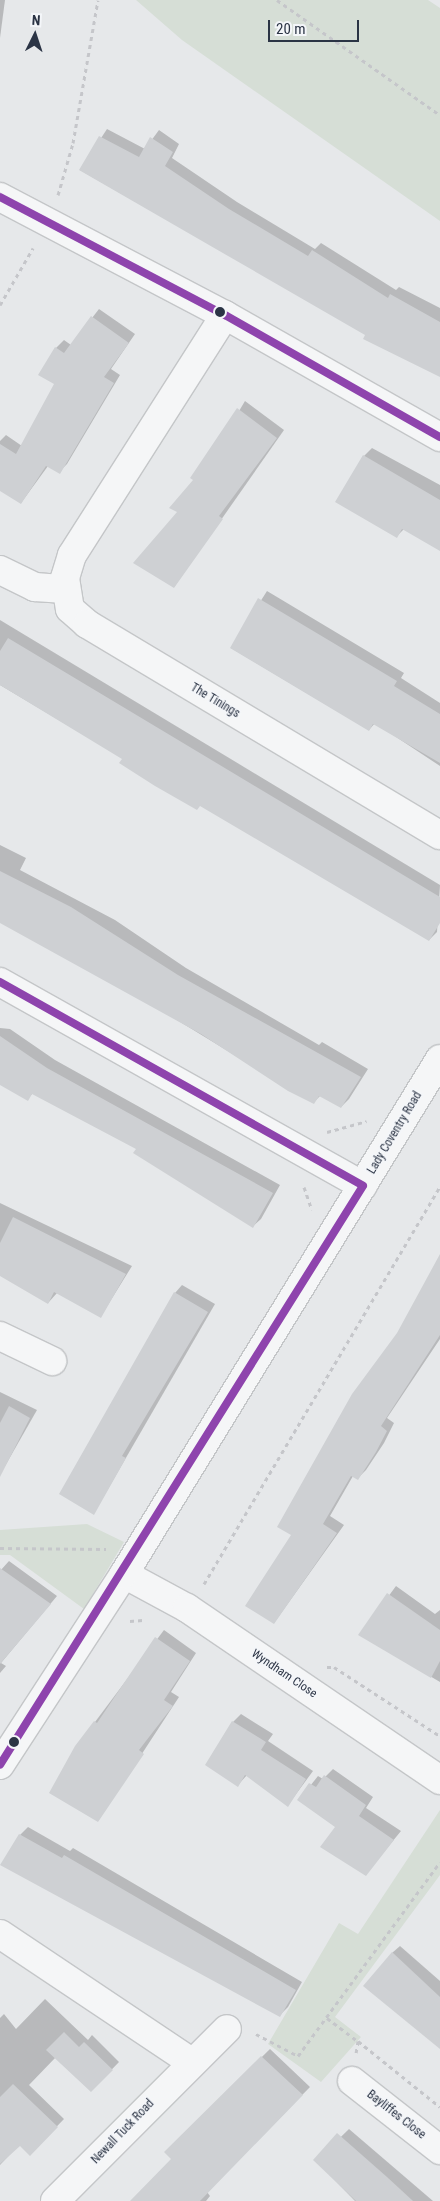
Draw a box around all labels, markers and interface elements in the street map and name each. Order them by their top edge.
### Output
north arrow [10,10,60,60]
scale bar [270,10,361,42]
text: N [31,12,41,28]
text: 20 m [276,20,306,38]
unlabelled marker [215,307,225,317]
street label: The Tinings [188,681,242,721]
street label: Lady Coventry Road [365,1089,425,1177]
street label: Wyndham Close [249,1647,319,1701]
unlabelled marker [9,1737,19,1747]
street label: Bayliffes Close [364,2088,428,2142]
street label: Newall Tuck Road [89,2097,157,2167]

